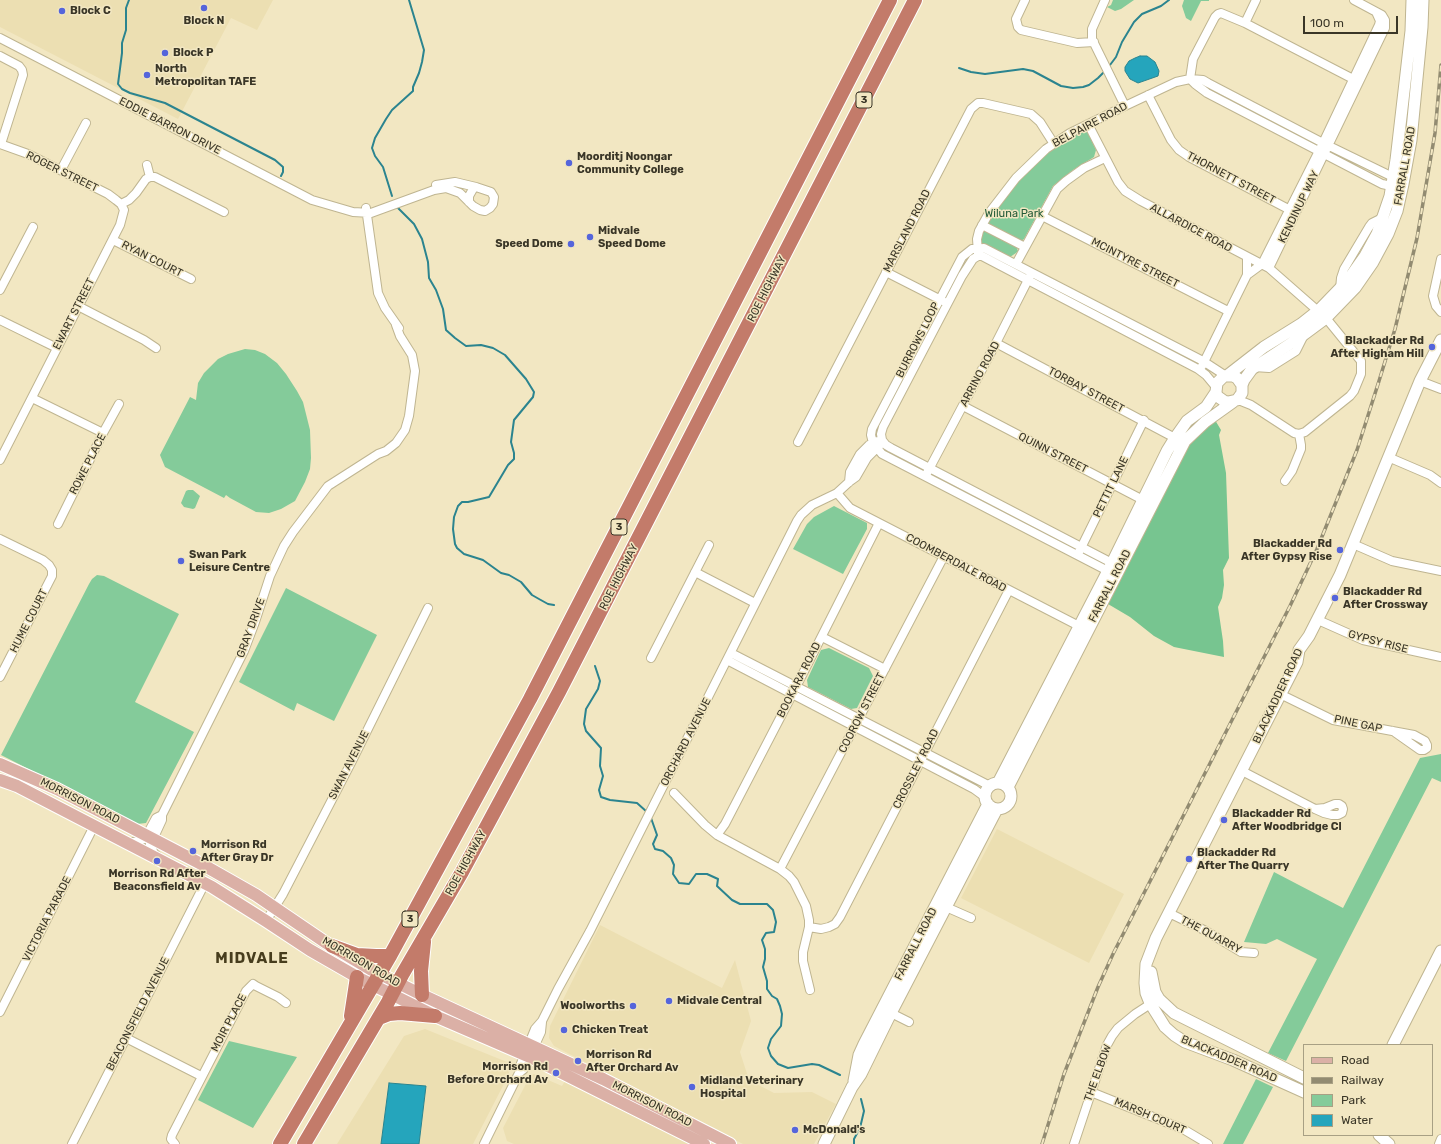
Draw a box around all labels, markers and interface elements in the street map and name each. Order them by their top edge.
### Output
marker: Block N [199,3,209,13]
place label: Block C [70,4,111,18]
marker: Block C [57,6,67,16]
scale bar [1305,8,1400,34]
place label: Block N [184,14,224,28]
text: 100 m [1310,16,1344,30]
place label: Block P [173,46,213,60]
marker: Block P [160,48,170,58]
place label: North Metropolitan TAFE [155,62,256,88]
marker: North Metropolitan TAFE [142,70,152,80]
road number: 3 [856,92,872,108]
street label: EDDIE BARRON DRIVE [117,95,223,157]
street label: BELPAIRE ROAD [1050,100,1130,150]
street label: FARRALL ROAD [1392,126,1418,206]
street label: ROGER STREET [24,149,100,195]
street label: THORNETT STREET [1184,149,1278,207]
place label: Moorditj Noongar Community College [577,150,684,176]
marker: Moorditj Noongar Community College [564,158,574,168]
street label: KENDINUP WAY [1276,169,1322,245]
street label: MARSLAND ROAD [880,187,934,275]
street label: ALLARDICE ROAD [1148,201,1234,255]
park label: Wiluna Park [984,207,1044,221]
place label: Midvale Speed Dome [598,224,666,250]
marker: Midvale Speed Dome [585,232,595,242]
street label: MCINTYRE STREET [1089,235,1181,291]
place label: Speed Dome [495,237,563,251]
street label: RYAN COURT [119,238,185,280]
marker: Speed Dome [566,239,576,249]
street label: ROE HIGHWAY [745,254,789,324]
street label: EWART STREET [50,276,98,352]
street label: BURROWS LOOP [893,300,943,380]
place label: Blackadder Rd After Higham Hill [1330,334,1424,360]
street label: ARRINO ROAD [957,339,1003,409]
marker: Blackadder Rd After Higham Hill [1427,342,1437,352]
street label: TORBAY STREET [1046,364,1126,416]
street label: QUINN STREET [1016,430,1090,476]
street label: ROWE PLACE [67,431,109,497]
street label: PETTIT LANE [1091,454,1131,520]
road number: 3 [611,519,627,535]
street label: COOMBERDALE ROAD [903,531,1009,595]
place label: Blackadder Rd After Gypsy Rise [1241,537,1332,563]
street label: ROE HIGHWAY [597,542,641,612]
marker: Blackadder Rd After Gypsy Rise [1335,545,1345,555]
place label: Swan Park Leisure Centre [189,548,270,574]
street label: FARRALL ROAD [1086,548,1134,624]
marker: Swan Park Leisure Centre [176,556,186,566]
place label: Blackadder Rd After Crossway [1343,585,1428,611]
street label: HUME COURT [7,587,51,655]
marker: Blackadder Rd After Crossway [1330,593,1340,603]
street label: GRAY DRIVE [234,596,268,660]
street label: GYPSY RISE [1347,628,1409,656]
street label: BOOKARA ROAD [774,640,824,720]
street label: BLACKADDER ROAD [1250,646,1306,746]
street label: COOROW STREET [836,671,888,755]
street label: ORCHARD AVENUE [658,696,714,788]
street label: PINE GAP [1333,712,1383,736]
street label: CROSSLEY ROAD [890,727,942,811]
street label: SWAN AVENUE [326,728,372,802]
street label: MORRISON ROAD [38,775,122,827]
place label: Blackadder Rd After Woodbridge Cl [1232,807,1342,833]
marker: Blackadder Rd After Woodbridge Cl [1219,815,1229,825]
street label: ROE HIGHWAY [443,828,489,898]
place label: Morrison Rd After Gray Dr [201,838,273,864]
marker: Morrison Rd After Gray Dr [188,846,198,856]
place label: Blackadder Rd After The Quarry [1197,846,1289,872]
marker: Blackadder Rd After The Quarry [1184,854,1194,864]
marker: Morrison Rd After Beaconsfield Av [152,856,162,866]
place label: Morrison Rd After Beaconsfield Av [108,867,206,893]
street label: VICTORIA PARADE [20,874,74,964]
street label: FARRALL ROAD [892,906,940,982]
road number: 3 [402,911,418,927]
street label: THE QUARRY [1178,913,1244,957]
street label: MORRISON ROAD [320,934,402,990]
district label: MIDVALE [215,950,289,968]
street label: BEACONSFIELD AVENUE [104,955,172,1073]
street label: MOIR PLACE [208,992,250,1054]
place label: Midvale Central [677,994,762,1008]
marker: Midvale Central [664,996,674,1006]
place label: Woolworths [560,999,625,1013]
marker: Woolworths [628,1001,638,1011]
place label: Chicken Treat [572,1023,648,1037]
marker: Chicken Treat [559,1025,569,1035]
street label: BLACKADDER ROAD [1179,1033,1279,1085]
street label: THE ELBOW [1082,1043,1114,1103]
legend [1303,1044,1433,1136]
place label: Morrison Rd After Orchard Av [586,1048,679,1074]
text: Road [1341,1053,1369,1067]
marker: Morrison Rd After Orchard Av [573,1056,583,1066]
place label: Morrison Rd Before Orchard Av [447,1060,548,1086]
marker: Morrison Rd Before Orchard Av [551,1068,561,1078]
text: Railway [1341,1073,1384,1087]
place label: Midland Veterinary Hospital [700,1074,804,1100]
street label: MORRISON ROAD [610,1078,694,1130]
marker: Midland Veterinary Hospital [687,1082,697,1092]
text: Park [1341,1093,1366,1107]
street label: MARSH COURT [1112,1095,1188,1137]
text: Water [1341,1113,1373,1127]
place label: McDonald's [803,1123,865,1137]
marker: McDonald's [790,1125,800,1135]

